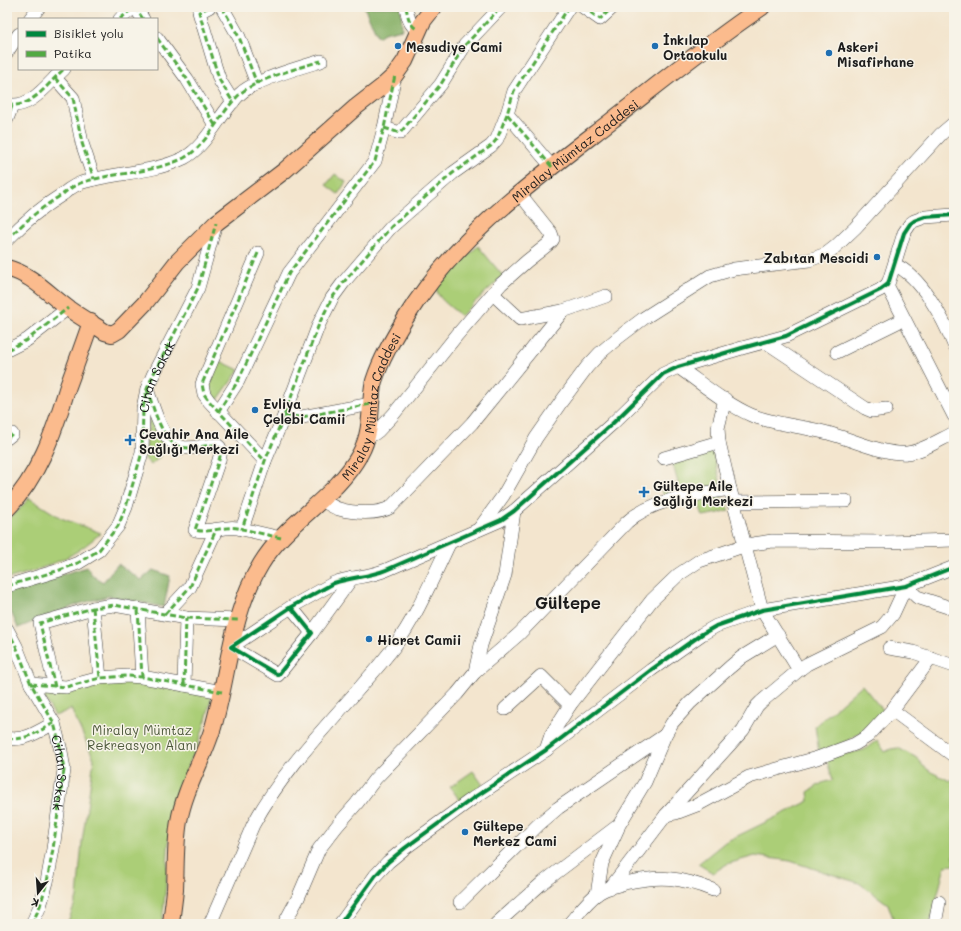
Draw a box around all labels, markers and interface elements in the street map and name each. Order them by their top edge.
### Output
legend [18,18,158,70]
text: Bisiklet yolu [54,25,124,41]
place label: İnkılap Ortaokulu [663,31,727,63]
place label: Mesudiye Cami [406,38,503,56]
place label: Askeri Misafirhane [837,38,914,70]
marker: Mesudiye Cami [393,41,403,51]
marker: İnkılap Ortaokulu [650,41,660,51]
text: Patika [54,45,92,61]
marker: Askeri Misafirhane [824,48,834,58]
street label: Miralay Mümtaz Caddesi [507,95,641,205]
place label: Zabıtan Mescidi [763,249,869,266]
marker: Zabıtan Mescidi [872,252,882,262]
street label: Miralay Mümtaz Caddesi [337,329,404,483]
street label: Cihan Sokak [134,337,178,414]
place label: Evliya Çelebi Camii [263,395,346,427]
marker: Evliya Çelebi Camii [250,405,260,415]
place label: Cevahir Ana Aile Sağlığı Merkezi [139,425,249,457]
marker: Cevahir Ana Aile Sağlığı Merkezi [124,434,136,446]
place label: Gültepe Aile Sağlığı Merkezi [653,477,753,509]
marker: Gültepe Aile Sağlığı Merkezi [638,486,650,498]
district label: Gültepe [535,591,601,613]
place label: Hicret Camii [377,631,461,648]
marker: Hicret Camii [364,634,374,644]
park label: Miralay Mümtaz Rekreasyon Alanı [87,721,197,753]
street label: Cihan Sokak [49,733,72,812]
place label: Gültepe Merkez Cami [473,817,557,849]
marker: Gültepe Merkez Cami [460,827,470,837]
north arrow [18,873,58,913]
text: K [29,895,41,911]

